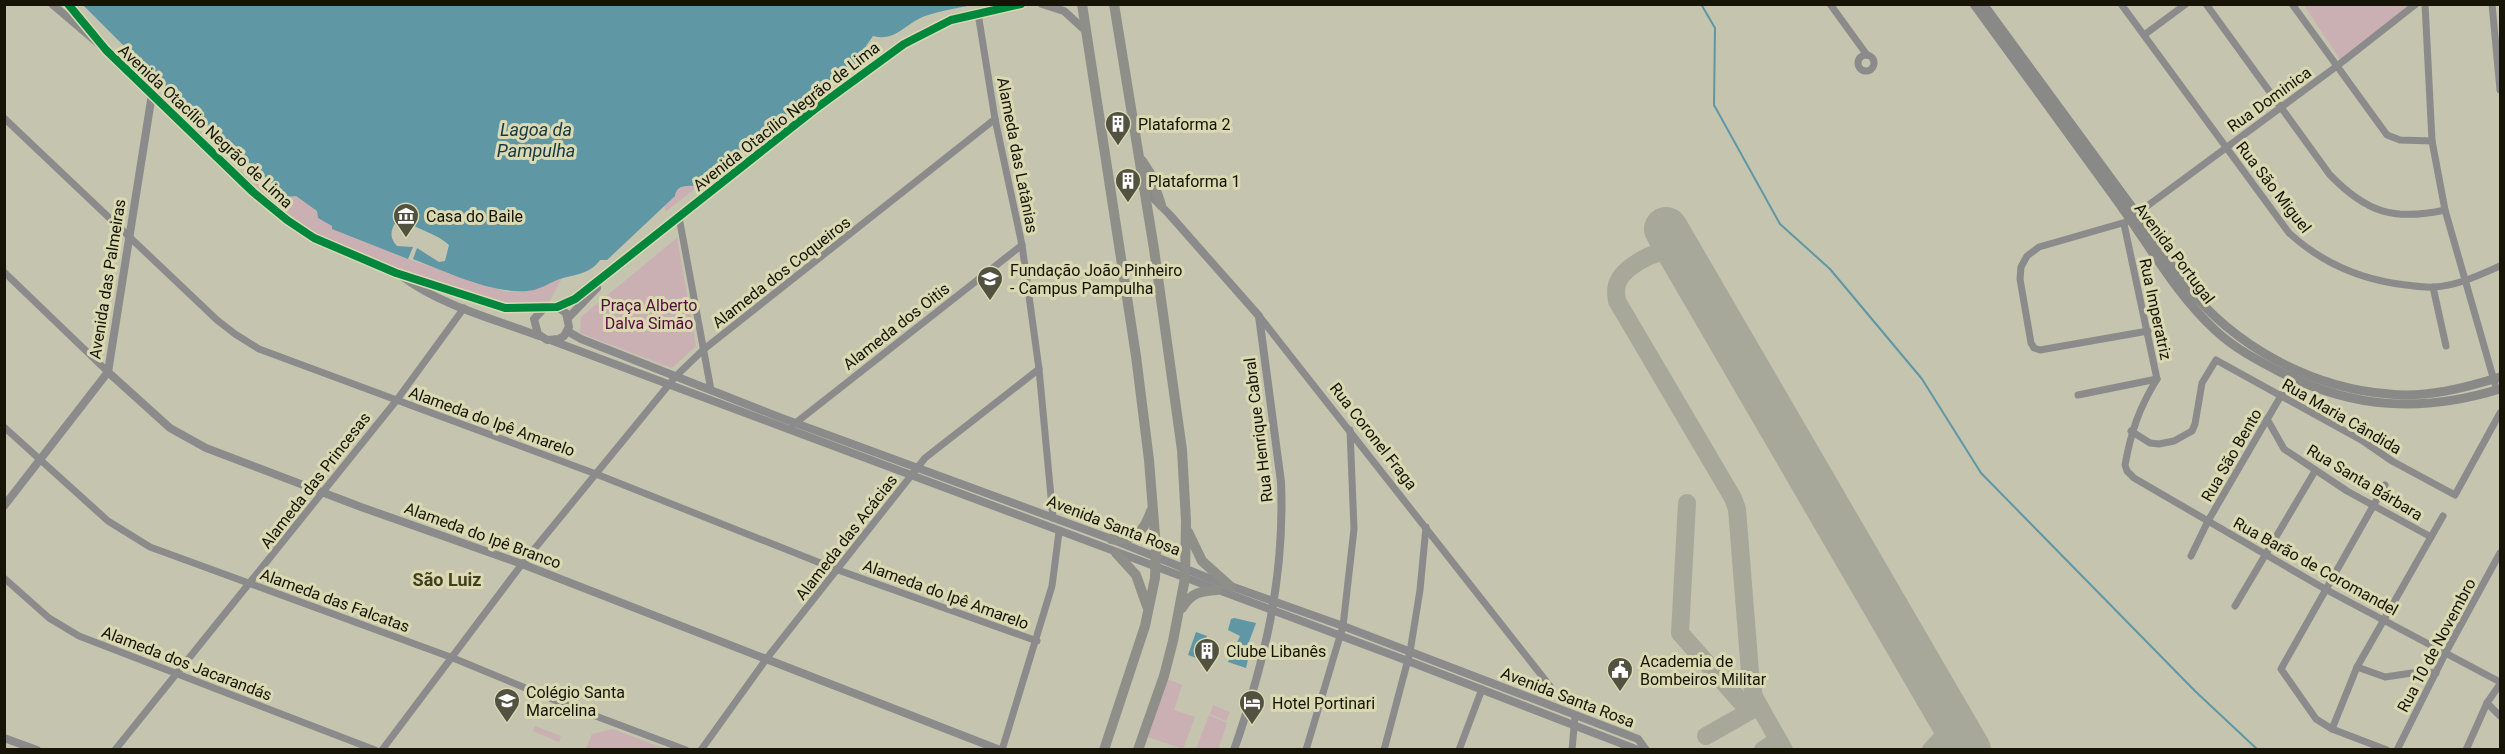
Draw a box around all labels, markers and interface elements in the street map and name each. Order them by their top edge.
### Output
street label: Avenida Otacílio Negrão de Lima [689,38,883,195]
street label: Avenida Otacílio Negrão de Lima [115,41,297,212]
street label: Rua Dominica [2224,63,2315,136]
street label: Alameda das Latânias [993,76,1042,235]
building icon: Plataforma 2 [1103,109,1133,147]
place label: Plataforma 2 [1138,115,1230,134]
water label: Lagoa da Pampulha [497,119,575,161]
street label: Rua São Miguel [2232,138,2315,237]
building icon: Plataforma 1 [1113,166,1143,204]
place label: Plataforma 1 [1148,172,1240,191]
street label: Avenida das Palmeiras [85,198,130,360]
street label: Avenida Portugal [2131,199,2219,307]
museum icon: Casa do Baile [391,201,421,239]
place label: Casa do Baile [426,207,523,226]
street label: Alameda dos Coqueiros [708,213,854,332]
street label: Rua Imperatriz [2135,257,2176,362]
place label: Fundação João Pinheiro - Campus Pampulha [1010,261,1182,298]
school or university icon: Fundação João Pinheiro - Campus Pampulha [975,264,1005,302]
street label: Alameda dos Oitis [839,279,953,374]
park label: Praça Alberto Dalva Simão [601,296,697,333]
street label: Rua Henrique Cabral [1240,357,1277,503]
street label: Rua Maria Cândida [2279,375,2405,458]
street label: Rua Coronel Fraga [1326,379,1421,494]
street label: Alameda do Ipê Amarelo [406,383,577,460]
street label: Rua São Bento [2197,405,2266,505]
street label: Alameda das Princesas [256,408,374,552]
street label: Rua Santa Bárbara [2303,440,2426,525]
street label: Alameda das Acácias [792,471,901,604]
street label: Avenida Santa Rosa [1044,491,1183,560]
street label: Alameda do Ipê Branco [402,498,564,573]
street label: Rua Barão de Coromandel [2230,513,2401,620]
street label: Alameda do Ipê Amarelo [860,556,1031,633]
street label: Alameda das Falcatas [258,565,412,636]
district label: São Luiz [413,569,481,590]
street label: Rua 10 de Novembro [2393,575,2480,715]
street label: Alameda dos Jacarandás [99,622,275,705]
building icon: Clube Libanês [1192,636,1222,674]
place label: Clube Libanês [1226,642,1326,661]
place label: Academia de Bombeiros Militar [1640,652,1767,689]
public building icon: Academia de Bombeiros Militar [1605,655,1635,693]
street label: Avenida Santa Rosa [1498,663,1637,732]
place label: Colégio Santa Marcelina [526,683,625,720]
school or university icon: Colégio Santa Marcelina [492,686,522,724]
hotel icon: Hotel Portinari [1237,688,1267,726]
place label: Hotel Portinari [1272,694,1375,713]

